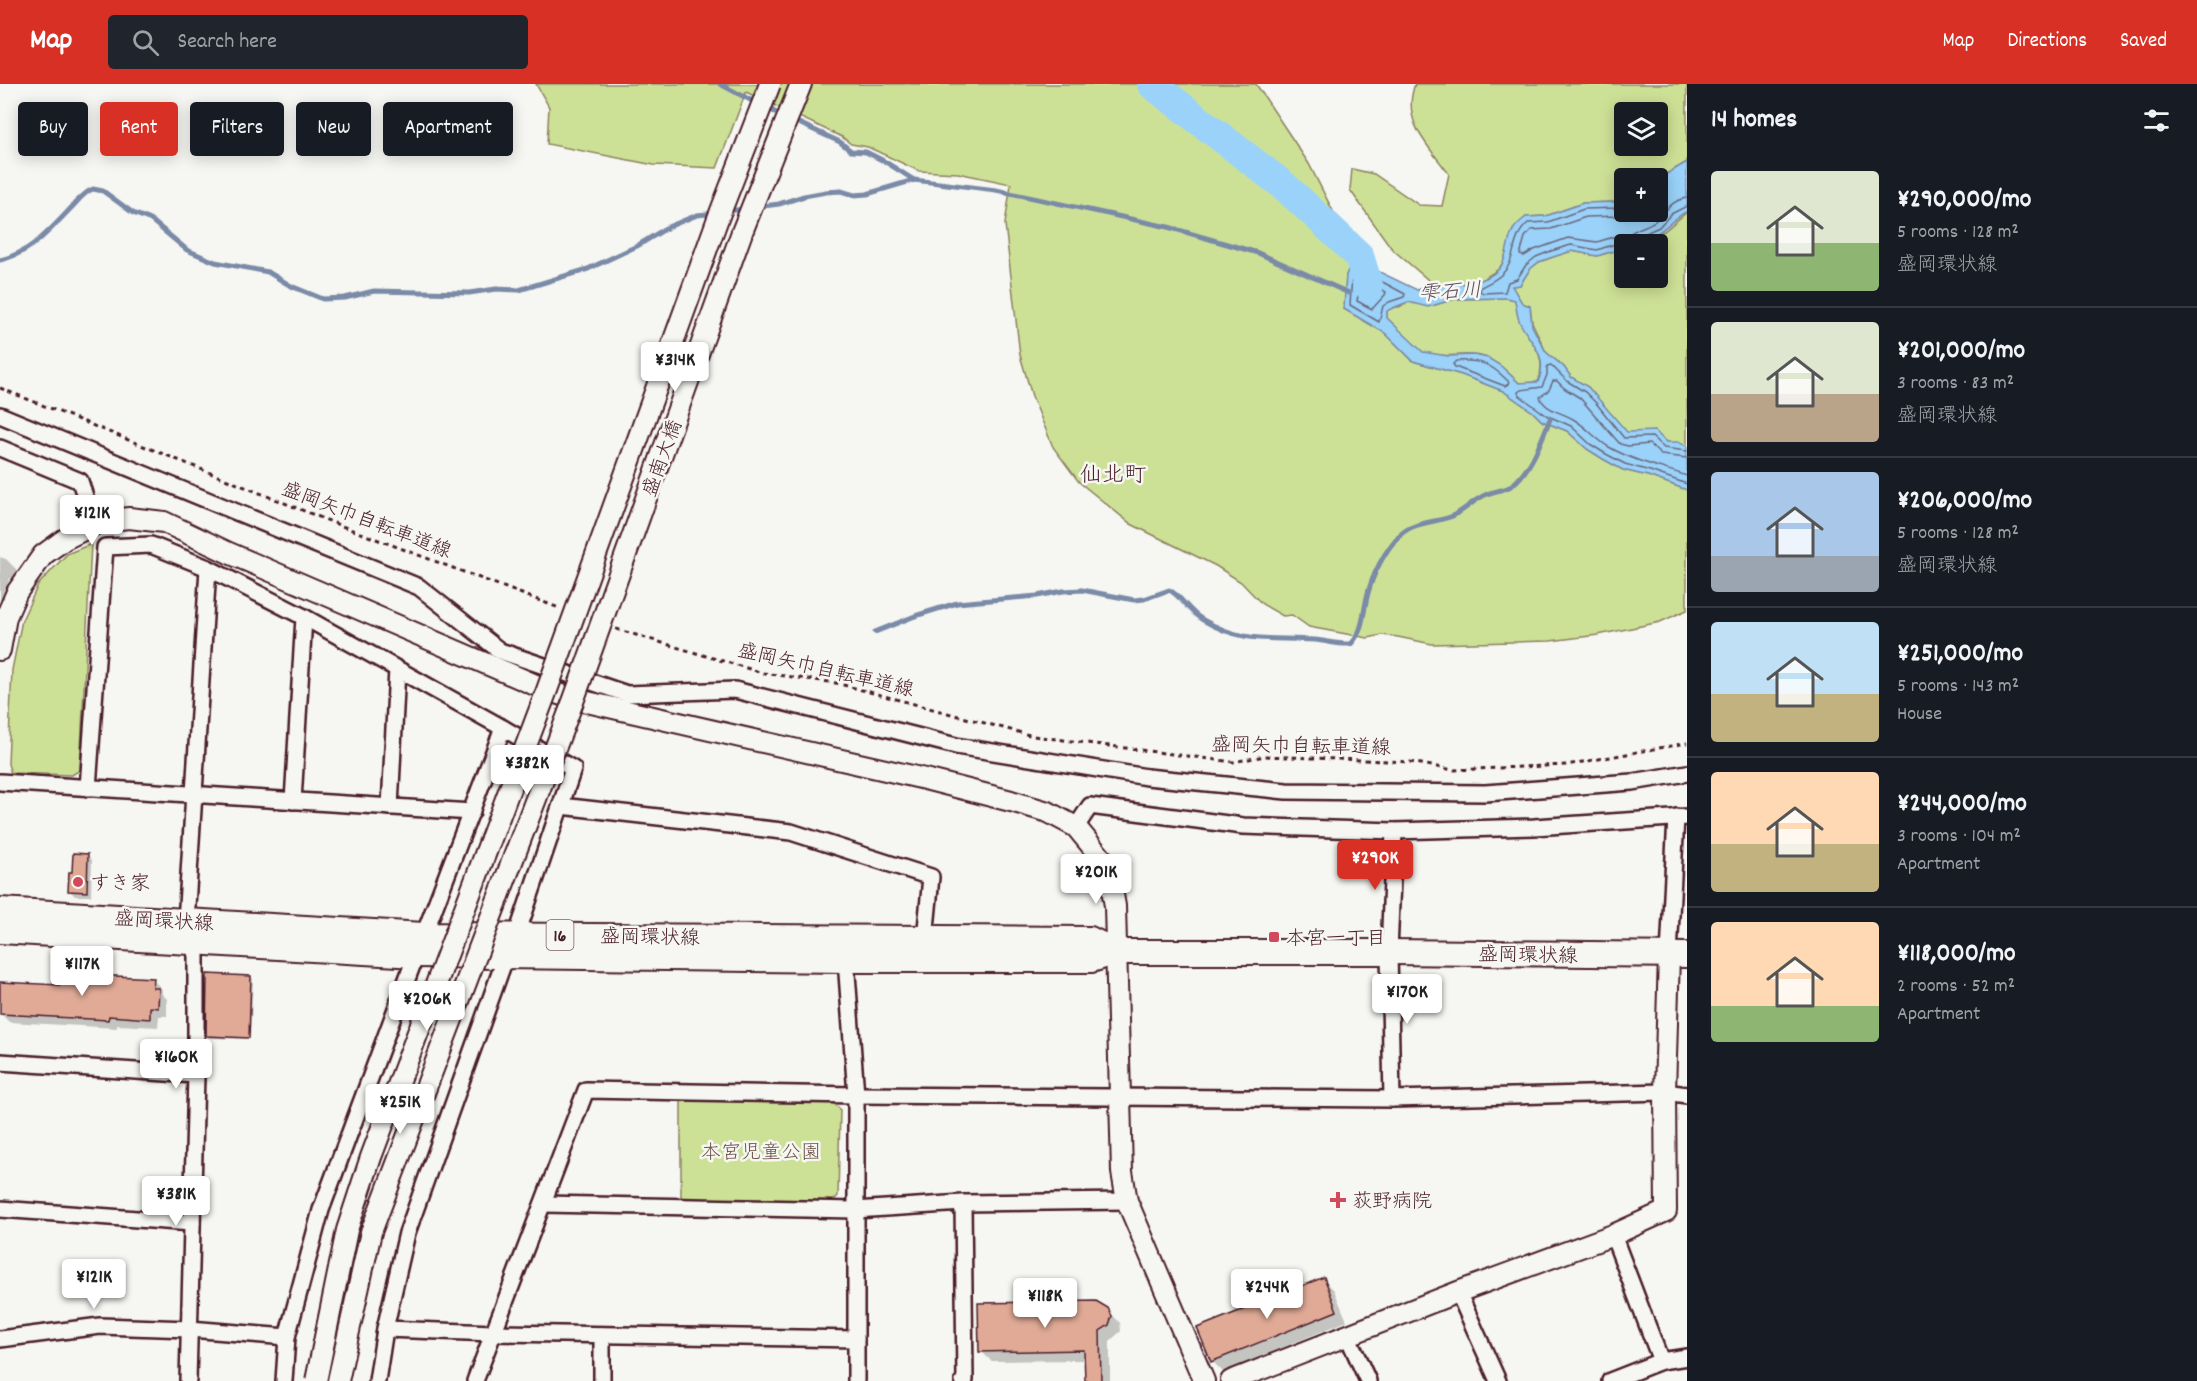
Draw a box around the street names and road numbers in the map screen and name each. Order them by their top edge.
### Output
street label: 盛南大橋 [637,417,691,501]
street label: 盛岡矢巾自転車道線 [277,476,455,567]
street label: 盛岡矢巾自転車道線 [734,638,916,706]
street label: 盛岡矢巾自転車道線 [1211,732,1391,764]
street label: 盛岡環状線 [113,906,215,940]
road number: 16 [546,920,574,950]
street label: 盛岡環状線 [600,924,700,954]
street label: 盛岡環状線 [1478,942,1578,972]

